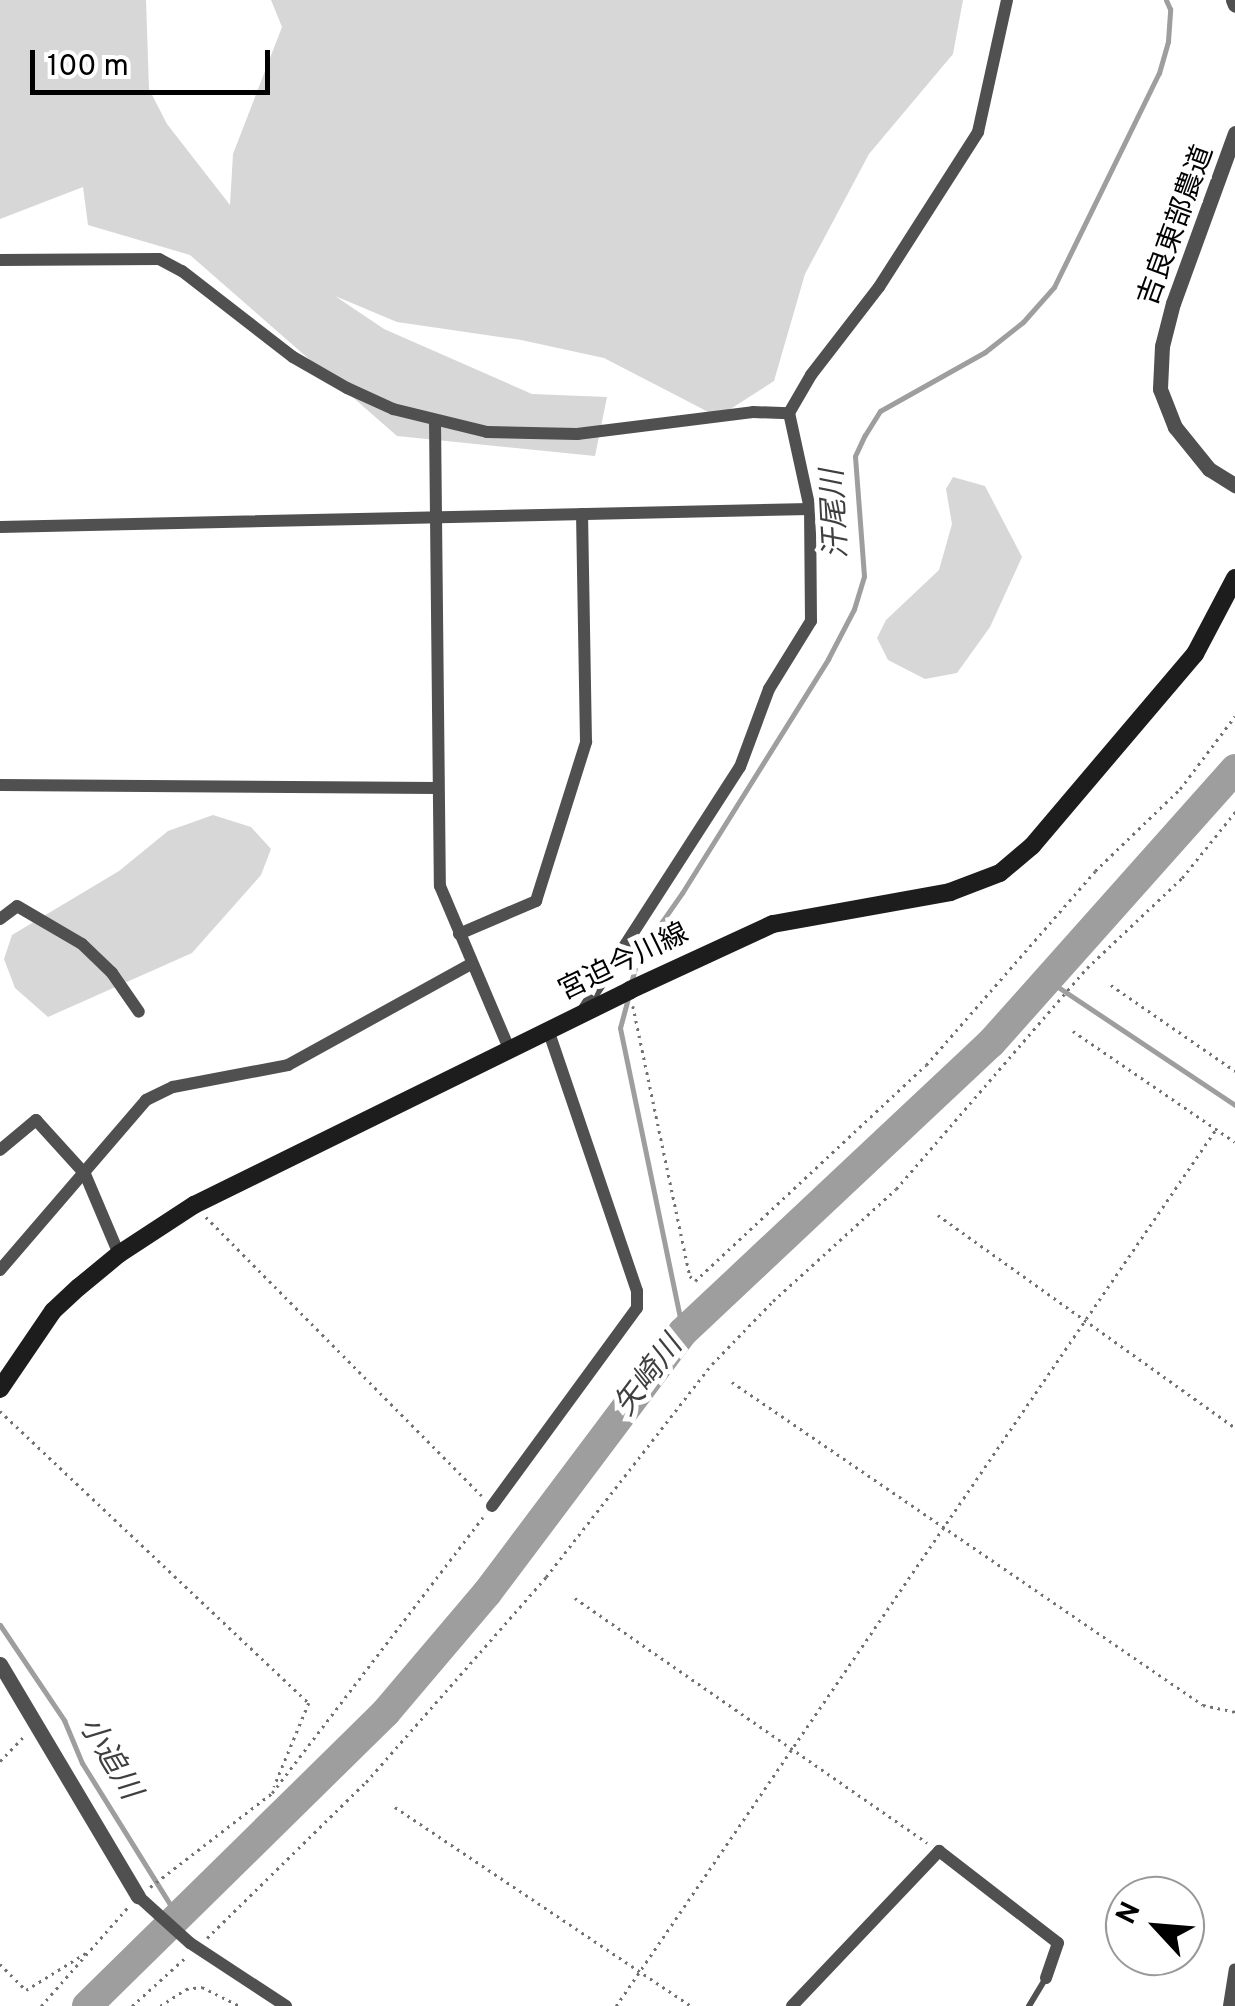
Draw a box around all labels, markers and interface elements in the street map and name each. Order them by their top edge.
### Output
scale bar [35,30,275,92]
text: 100 m [47,49,129,86]
street label: 吉良東部農道 [1132,141,1222,311]
water label: 汗尾川 [817,468,857,560]
street label: 宮迫今川線 [554,917,694,1009]
water label: 矢崎川 [609,1330,691,1424]
water label: 小追川 [69,1711,147,1807]
north arrow [1105,1876,1205,1976]
text: N [1109,1897,1150,1931]

